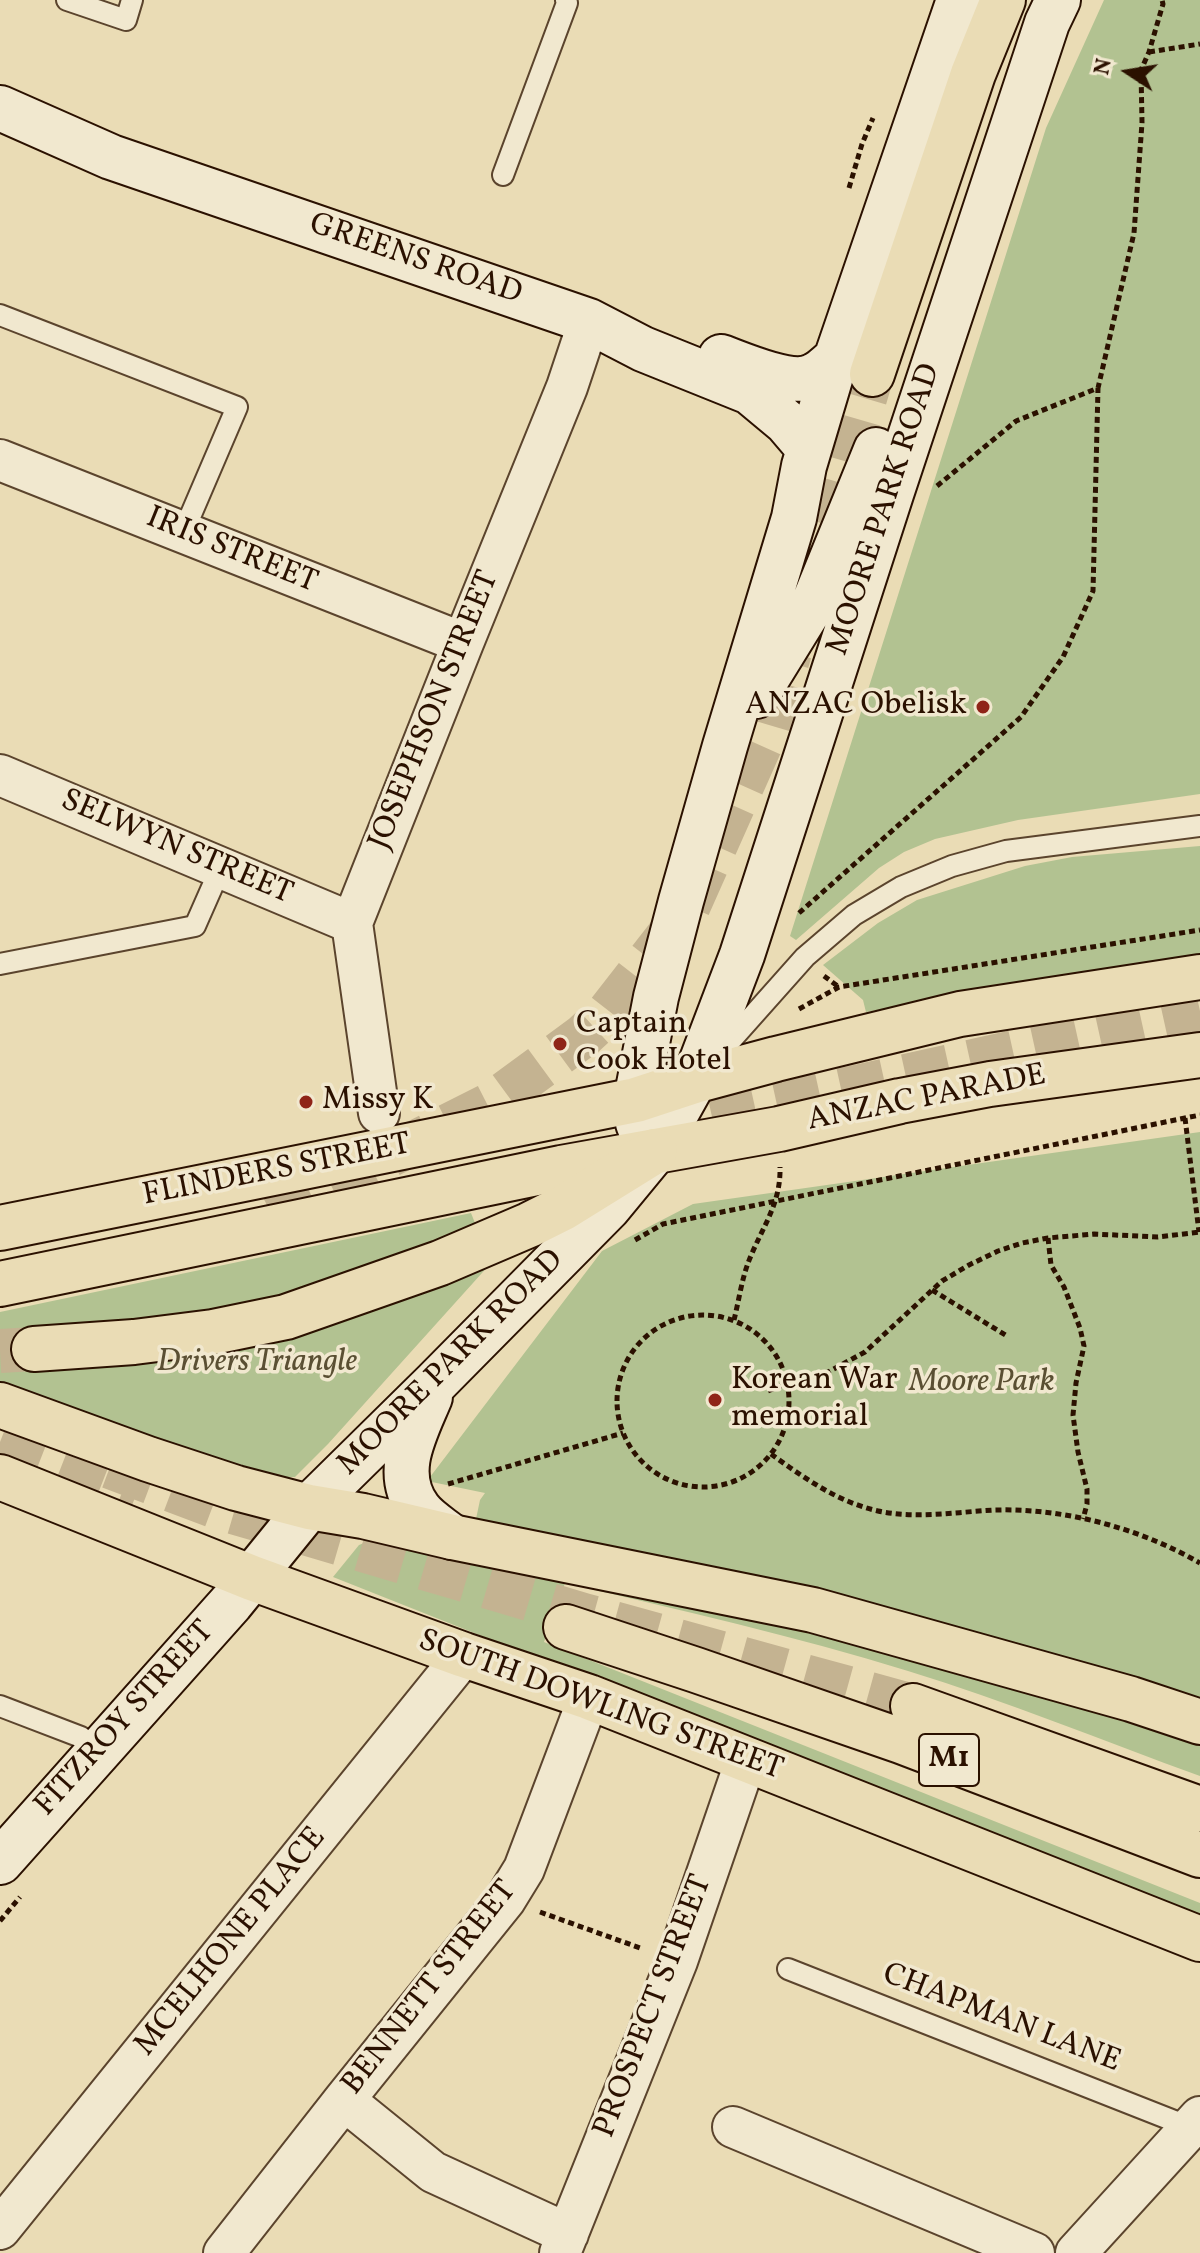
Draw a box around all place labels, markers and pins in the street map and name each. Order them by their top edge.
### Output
place label: ANZAC Obelisk [745,688,967,726]
marker: ANZAC Obelisk [974,698,992,716]
place label: Captain Cook Hotel [576,1007,731,1082]
marker: Captain Cook Hotel [551,1035,569,1053]
place label: Missy K [322,1083,434,1121]
marker: Missy K [297,1093,315,1111]
place label: Korean War memorial [731,1363,898,1438]
marker: Korean War memorial [706,1391,724,1409]

